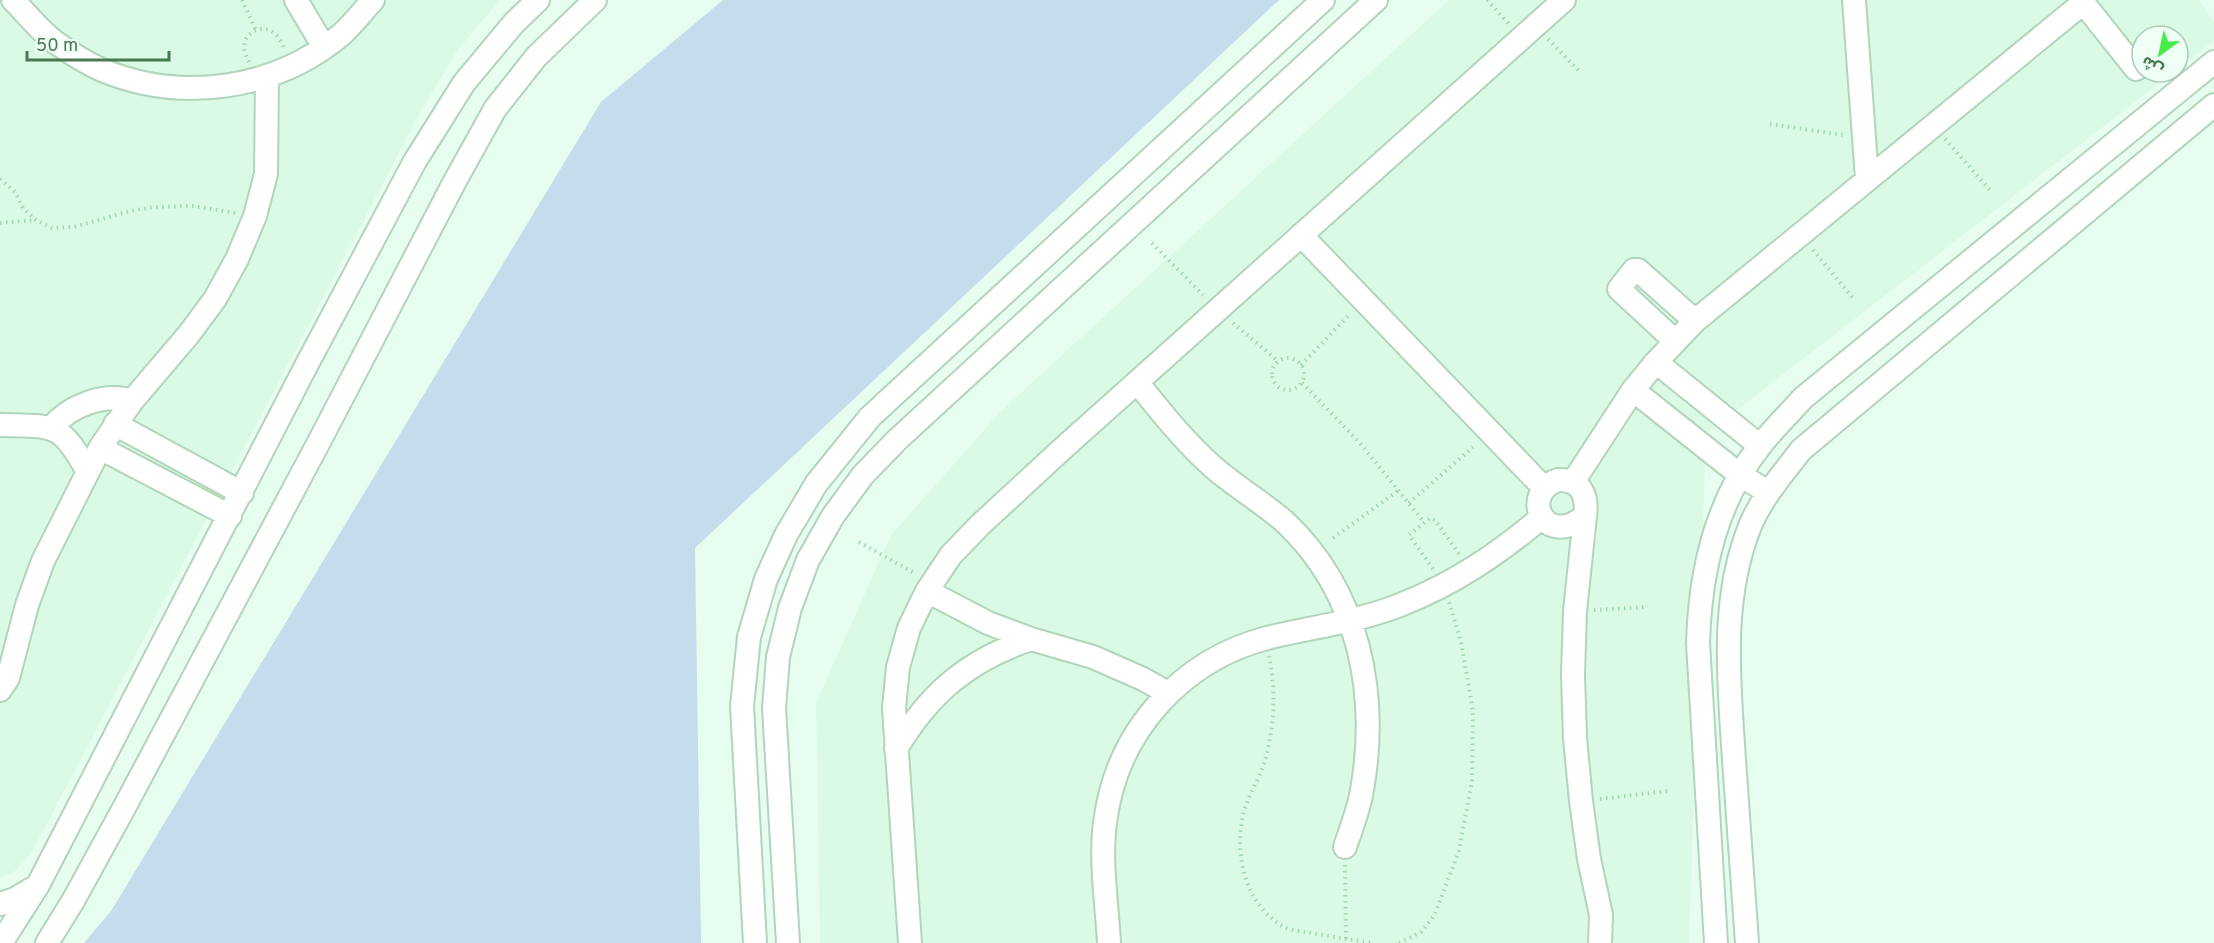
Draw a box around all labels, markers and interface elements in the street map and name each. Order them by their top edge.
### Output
scale bar [27,24,170,62]
north arrow [2130,24,2190,84]
text: 50 m [36,35,78,58]
text: ش [2138,51,2168,79]

